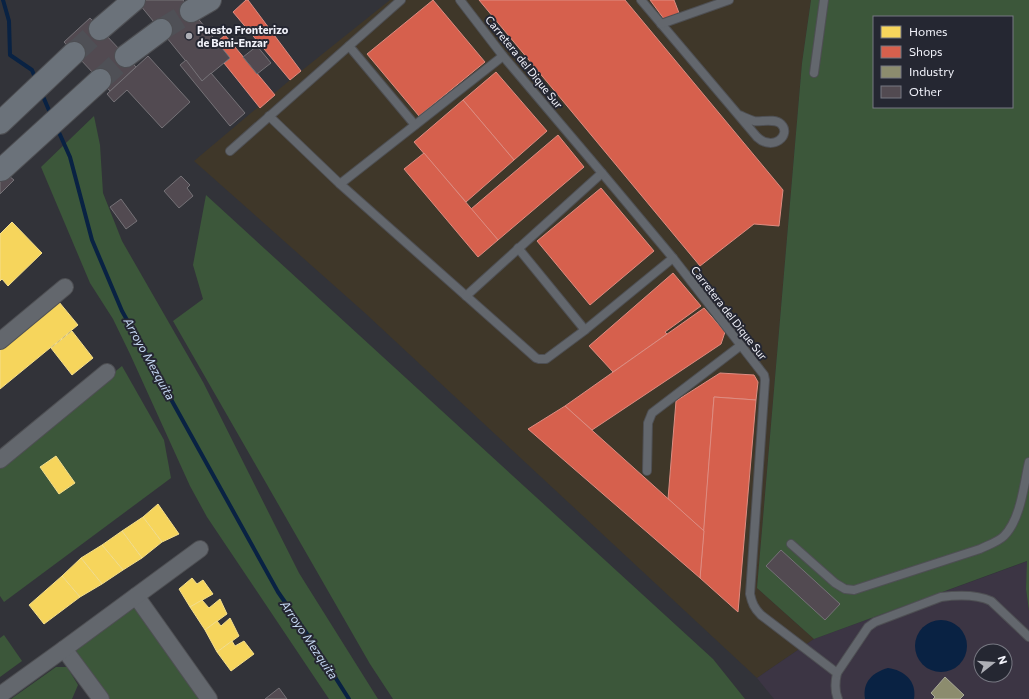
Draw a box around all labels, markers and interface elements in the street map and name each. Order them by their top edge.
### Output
street label: Carretera del Dique Sur [483,13,566,111]
legend [873,16,1013,108]
place label: Puesto Fronterizo de Beni-Enzar [197,23,289,49]
text: Homes [909,24,947,38]
marker: Puesto Fronterizo de Beni-Enzar [184,31,194,41]
text: Shops [909,44,943,58]
text: Industry [909,64,954,78]
text: Other [909,84,942,98]
street label: Carretera del Dique Sur [689,263,770,363]
water label: Arroyo Mezquita [121,314,178,402]
water label: Arroyo Mezquita [278,597,341,681]
north arrow [973,643,1013,683]
text: N [996,654,1010,666]

